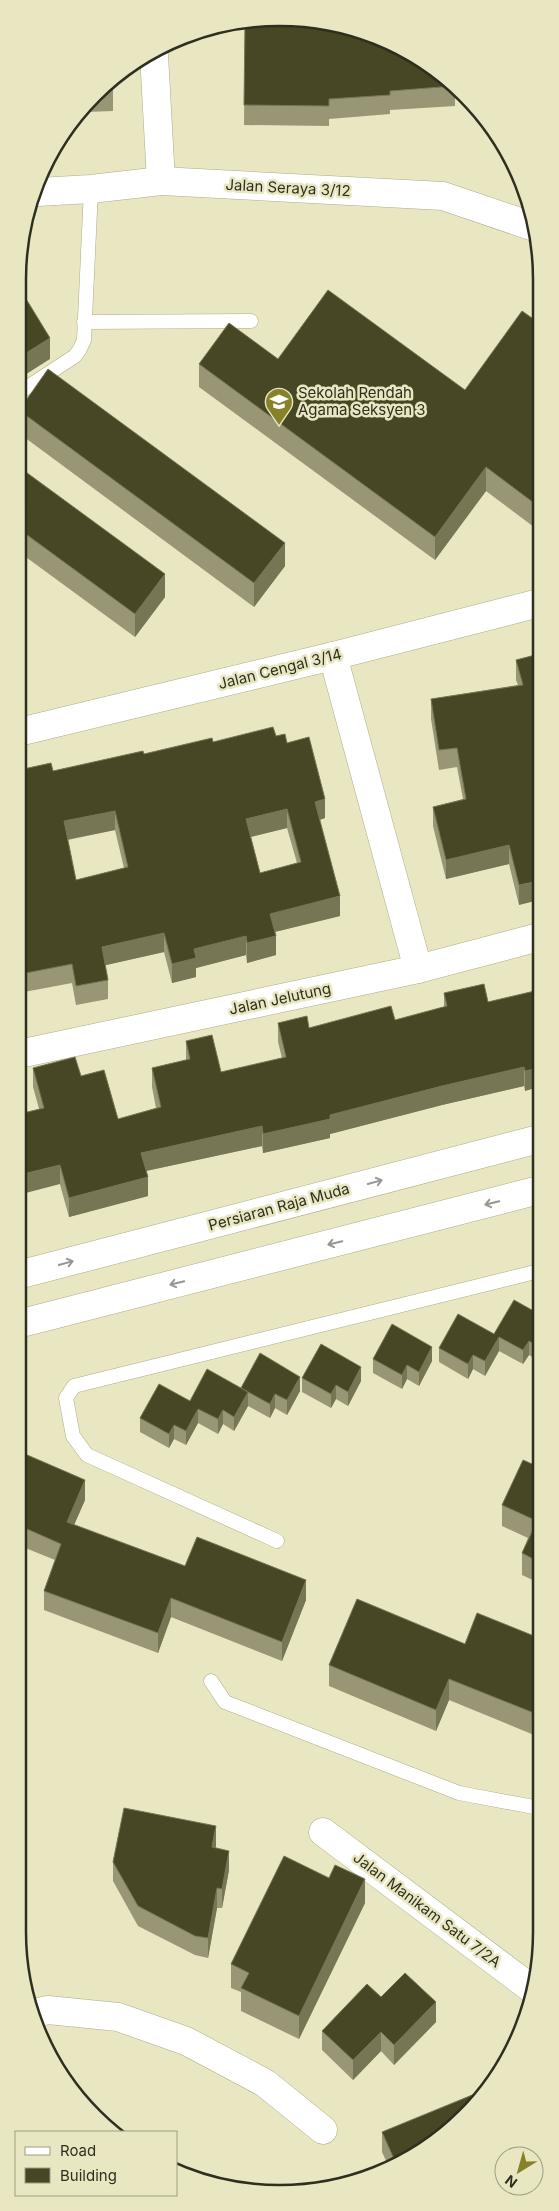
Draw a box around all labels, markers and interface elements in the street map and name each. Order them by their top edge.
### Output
street label: Jalan Seraya 3/12 [225,175,351,200]
place label: Sekolah Rendah Agama Seksyen 3 [298,383,426,419]
school or university icon: Sekolah Rendah Agama Seksyen 3 [264,387,294,426]
street label: Jalan Cengal 3/14 [216,644,344,693]
street label: Jalan Jelutung [227,978,333,1019]
one-way arrow [367,1177,383,1186]
street label: Persiaran Raja Muda [206,1179,352,1235]
one-way arrow [485,1198,501,1208]
one-way arrow [327,1239,343,1248]
one-way arrow [57,1257,73,1267]
one-way arrow [170,1279,186,1289]
street label: Jalan Manikam Satu 7/2A [350,1848,505,1971]
legend [15,2131,178,2196]
text: Road [60,2141,96,2160]
north arrow [494,2146,544,2196]
text: Building [60,2166,117,2185]
text: N [501,2172,520,2192]

